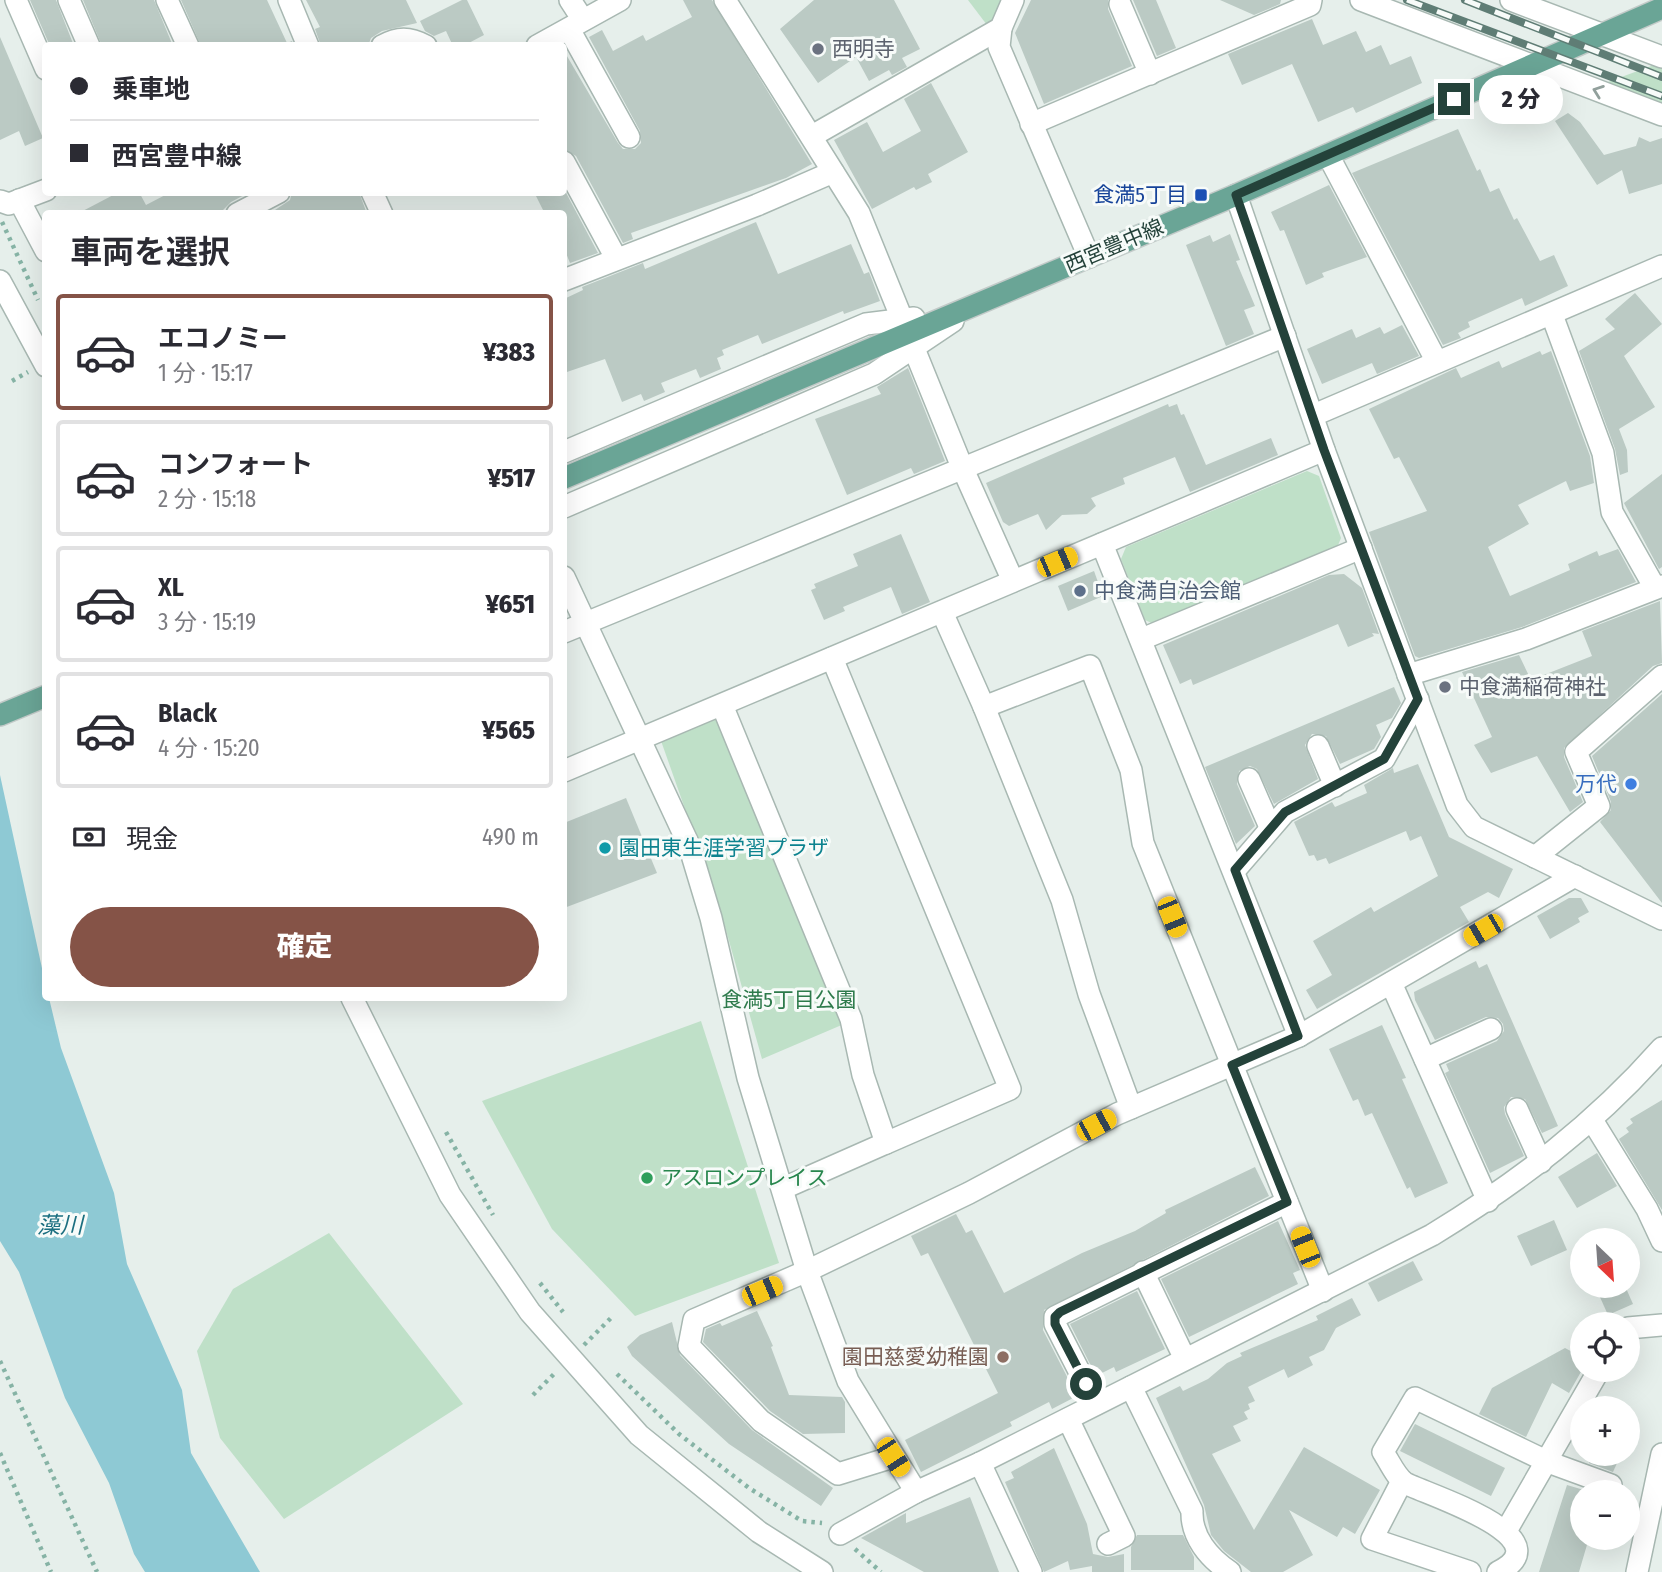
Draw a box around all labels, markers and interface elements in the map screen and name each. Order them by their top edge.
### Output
place label: 西明寺 [832,36,895,62]
marker: 西明寺 [810,41,826,57]
text: 乗車地 [112,74,190,105]
callout: 2 分 [1478,74,1562,124]
route end [1438,83,1470,115]
text: 2 分 [1502,85,1540,113]
one-way arrow [1592,85,1604,99]
text: 西宮豊中線 [112,141,242,172]
place label: 食満5丁目 [1093,182,1187,208]
marker: 食満5丁目 [1193,187,1209,203]
street label: 西宮豊中線 [1061,214,1167,278]
text: 車両を選択 [70,233,230,271]
icon: car [74,321,137,384]
text: エコノミー [158,323,288,354]
text: ¥383 [483,337,535,368]
text: 1 分 · 15:17 [158,359,253,387]
icon: car [74,447,137,510]
text: コンフォート [158,449,313,480]
text: ¥517 [487,463,535,494]
text: 2 分 · 15:18 [158,485,256,513]
car [1034,544,1081,580]
text: XL [158,572,184,603]
icon: car [74,573,137,636]
place label: 中食満自治会館 [1094,578,1241,604]
marker: 中食満自治会館 [1072,583,1088,599]
text: ¥651 [486,589,535,620]
text: 3 分 · 15:19 [158,608,256,636]
place label: 中食満稲荷神社 [1459,674,1606,700]
marker: 中食満稲荷神社 [1437,679,1453,695]
text: Black [158,698,217,729]
icon: car [74,699,137,762]
text: ¥565 [482,715,535,746]
text: 4 分 · 15:20 [158,734,260,762]
place label: 万代 [1575,771,1617,797]
marker: 万代 [1623,776,1639,792]
icon: cash [70,818,108,856]
text: 490 m [482,823,539,851]
text: 現金 [126,824,178,855]
place label: 園田東生涯学習プラザ [619,835,829,861]
marker: 園田東生涯学習プラザ [597,840,613,856]
car [1155,894,1190,940]
button: 確定 [70,907,539,987]
car [1460,910,1507,950]
park label: 食満5丁目公園 [721,987,857,1013]
car [1073,1106,1120,1144]
place label: アスロンプレイス [661,1165,828,1191]
marker: アスロンプレイス [639,1170,655,1186]
water label: 藻川 [37,1211,86,1239]
car [1288,1224,1323,1270]
north arrow [1570,1228,1640,1298]
map controls [1570,1228,1640,1550]
car [739,1273,786,1309]
button: locate [1570,1312,1640,1382]
place label: 園田慈愛幼稚園 [842,1344,989,1370]
marker: 園田慈愛幼稚園 [995,1349,1011,1365]
route start [1070,1368,1102,1400]
button: + [1570,1396,1640,1466]
car [873,1434,914,1480]
button: − [1570,1480,1640,1550]

